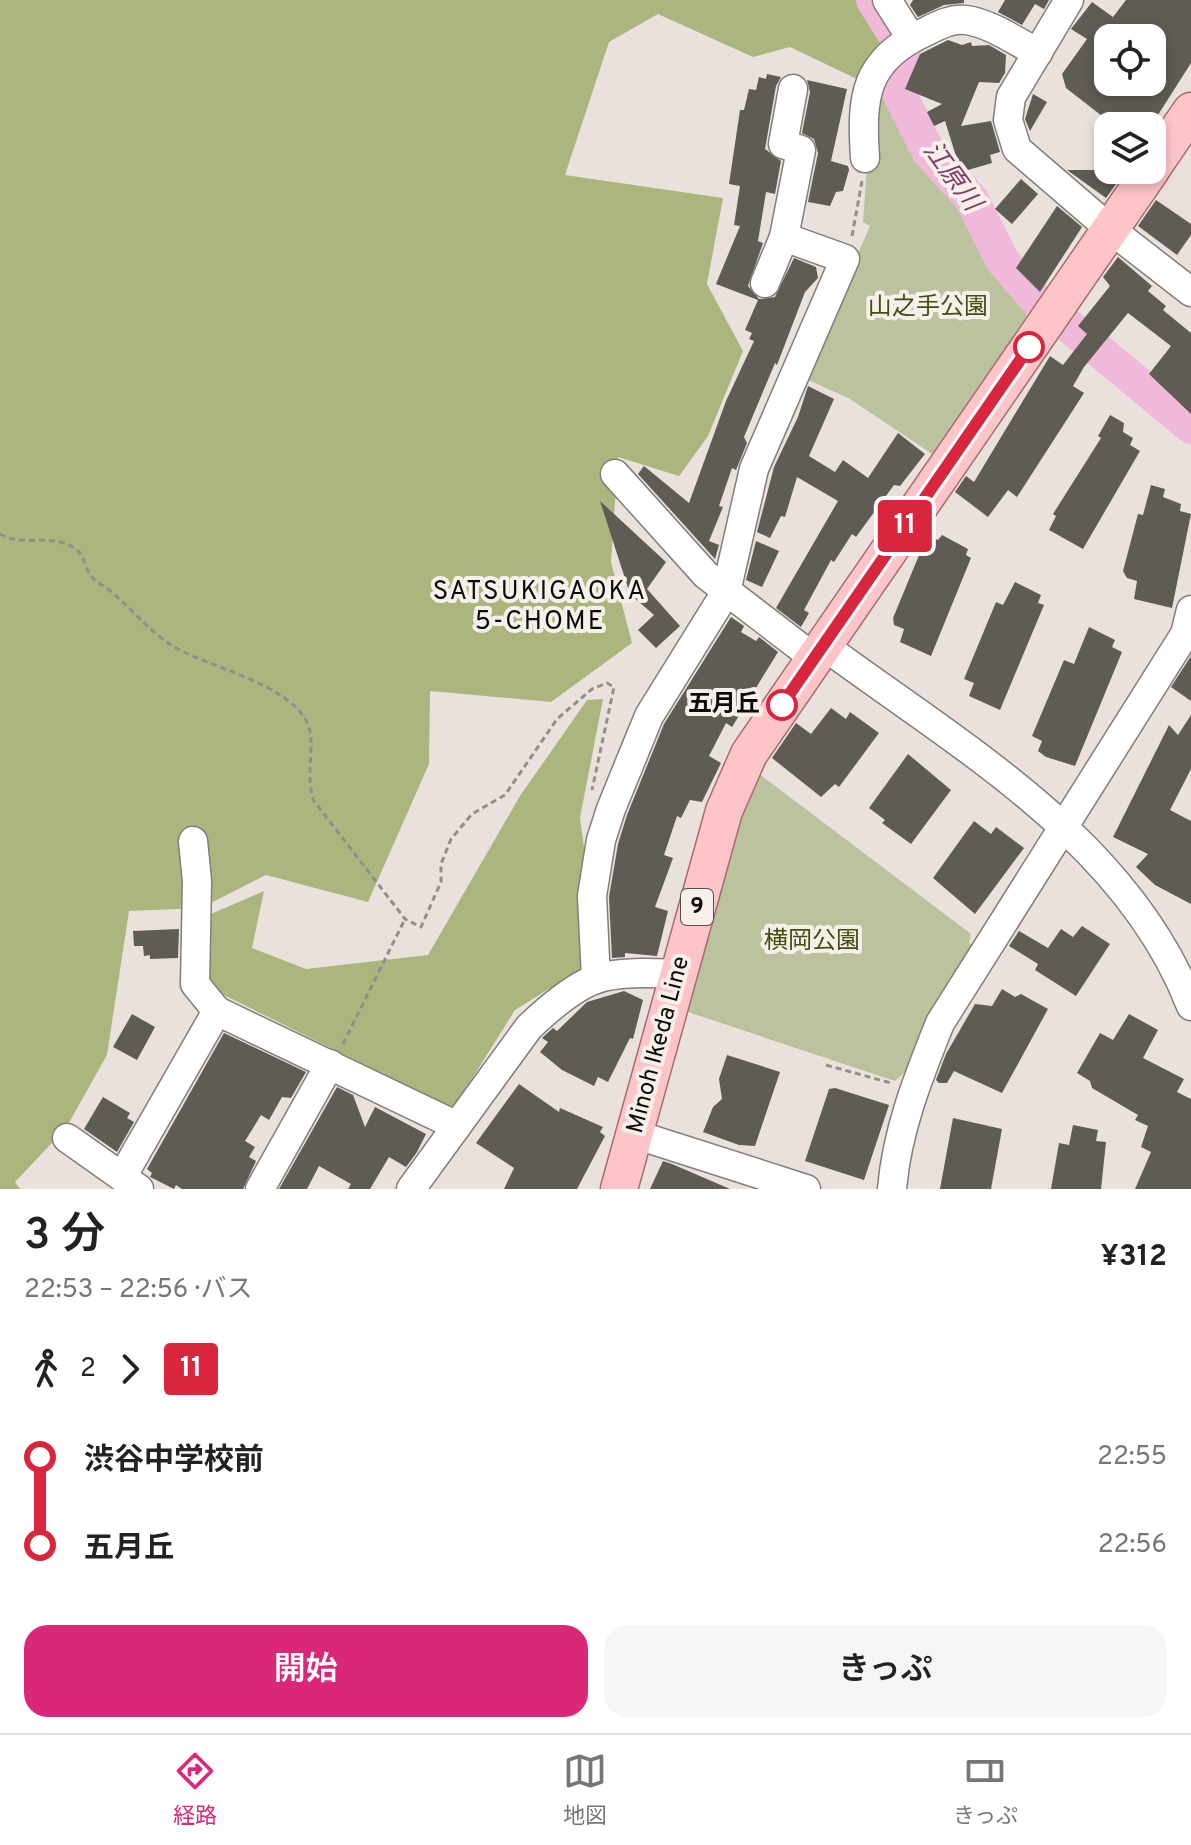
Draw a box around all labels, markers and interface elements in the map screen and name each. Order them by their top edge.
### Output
map controls [1094,24,1166,184]
button: locate [1094,24,1166,96]
button: layers [1094,112,1166,184]
water label: 江原川 [915,136,989,221]
park label: 山之手公園 [868,293,988,323]
unlabelled marker [1014,332,1044,362]
line badge: 11 [869,500,941,552]
text: 11 [894,508,916,544]
district label: SATSUKIGAOKA 5-CHOME [433,576,647,639]
place label: 五月丘 [688,690,760,720]
marker: 五月丘 [767,690,797,720]
road number: 9 [681,889,713,925]
park label: 横岡公園 [764,927,860,957]
street label: Minoh Ikeda Line [621,953,697,1137]
text: 3 分 [24,1209,105,1265]
text: ¥312 [1101,1239,1167,1276]
text: 22:53 – 22:56 · バス [24,1274,253,1307]
icon: walk [24,1347,68,1391]
icon: forward [108,1347,152,1391]
text: 11 [180,1351,202,1387]
text: 2 [80,1353,96,1386]
text: 22:55 [1097,1441,1167,1474]
text: 渋谷中学校前 [84,1443,264,1480]
text: 22:56 [1098,1529,1167,1562]
text: 五月丘 [84,1531,174,1568]
button: 開始 [24,1625,588,1717]
button: きっぷ [604,1625,1167,1717]
tab: 経路 [173,1749,217,1831]
tab: 地図 [563,1749,607,1831]
tab: きっぷ [953,1749,1018,1831]

